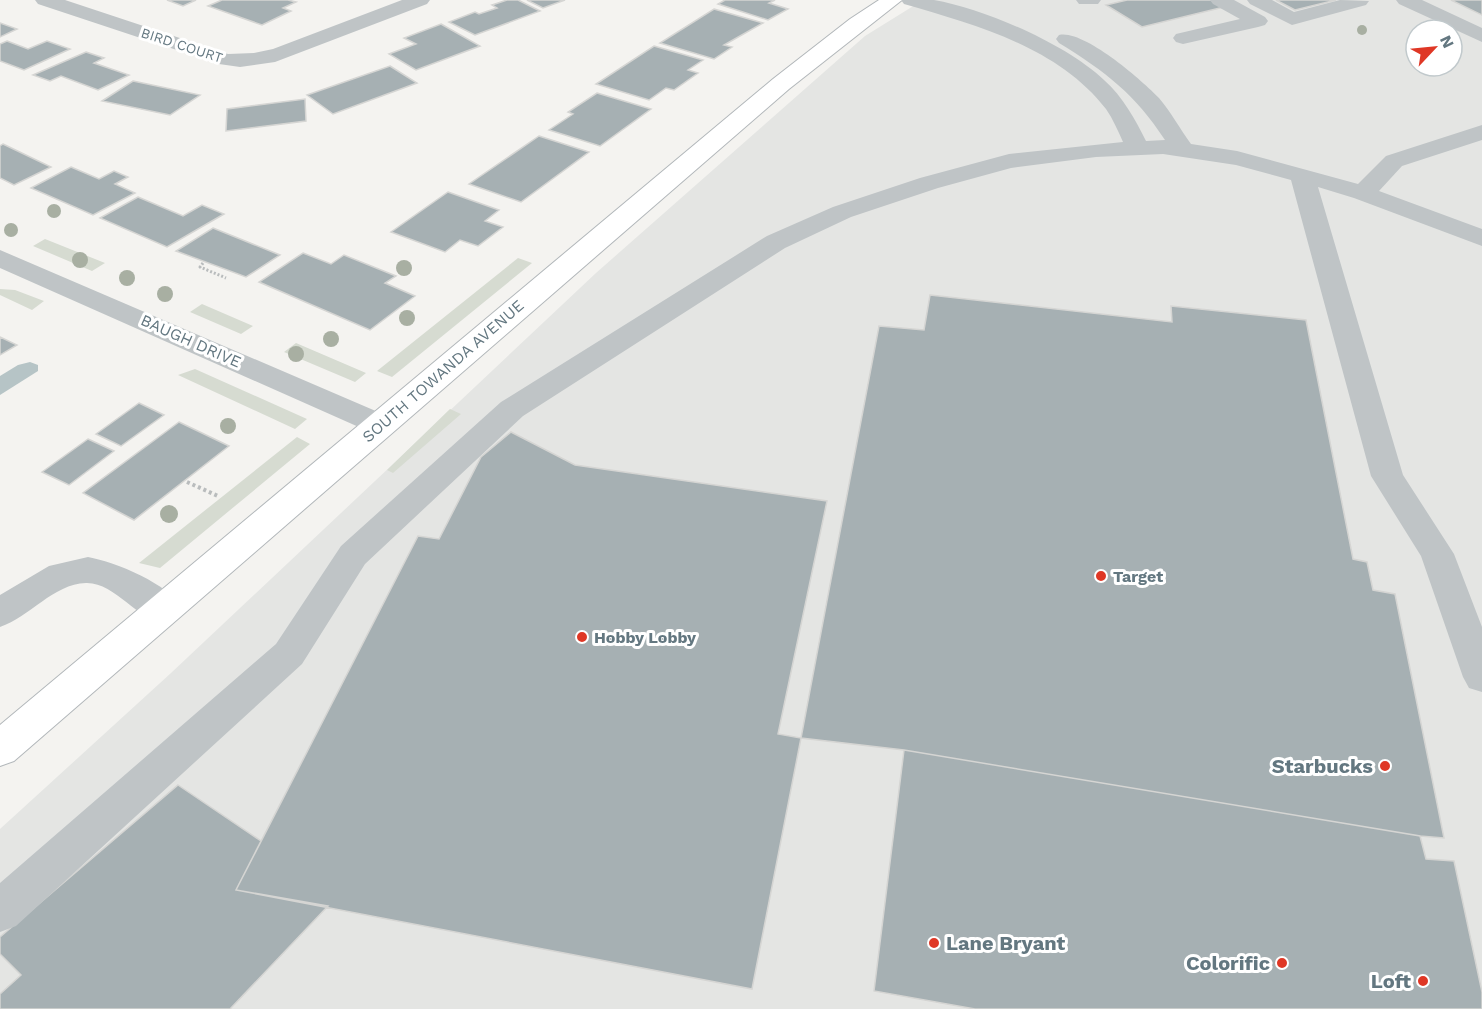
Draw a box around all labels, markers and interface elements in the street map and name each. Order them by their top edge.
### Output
north arrow [1404,18,1464,78]
street label: BIRD COURT [139,24,225,66]
text: N [1436,32,1458,51]
street label: SOUTH TOWANDA AVENUE [358,296,528,446]
street label: BAUGH DRIVE [138,310,244,372]
place label: Target [1113,567,1163,586]
marker: Target [1094,569,1108,583]
place label: Hobby Lobby [594,628,697,647]
marker: Hobby Lobby [575,630,589,644]
place label: Starbucks [1272,754,1373,778]
marker: Starbucks [1378,759,1392,773]
place label: Lane Bryant [946,931,1066,955]
marker: Lane Bryant [927,936,941,950]
place label: Colorific [1186,951,1270,975]
marker: Colorific [1275,956,1289,970]
place label: Loft [1371,969,1411,993]
marker: Loft [1416,974,1430,988]

